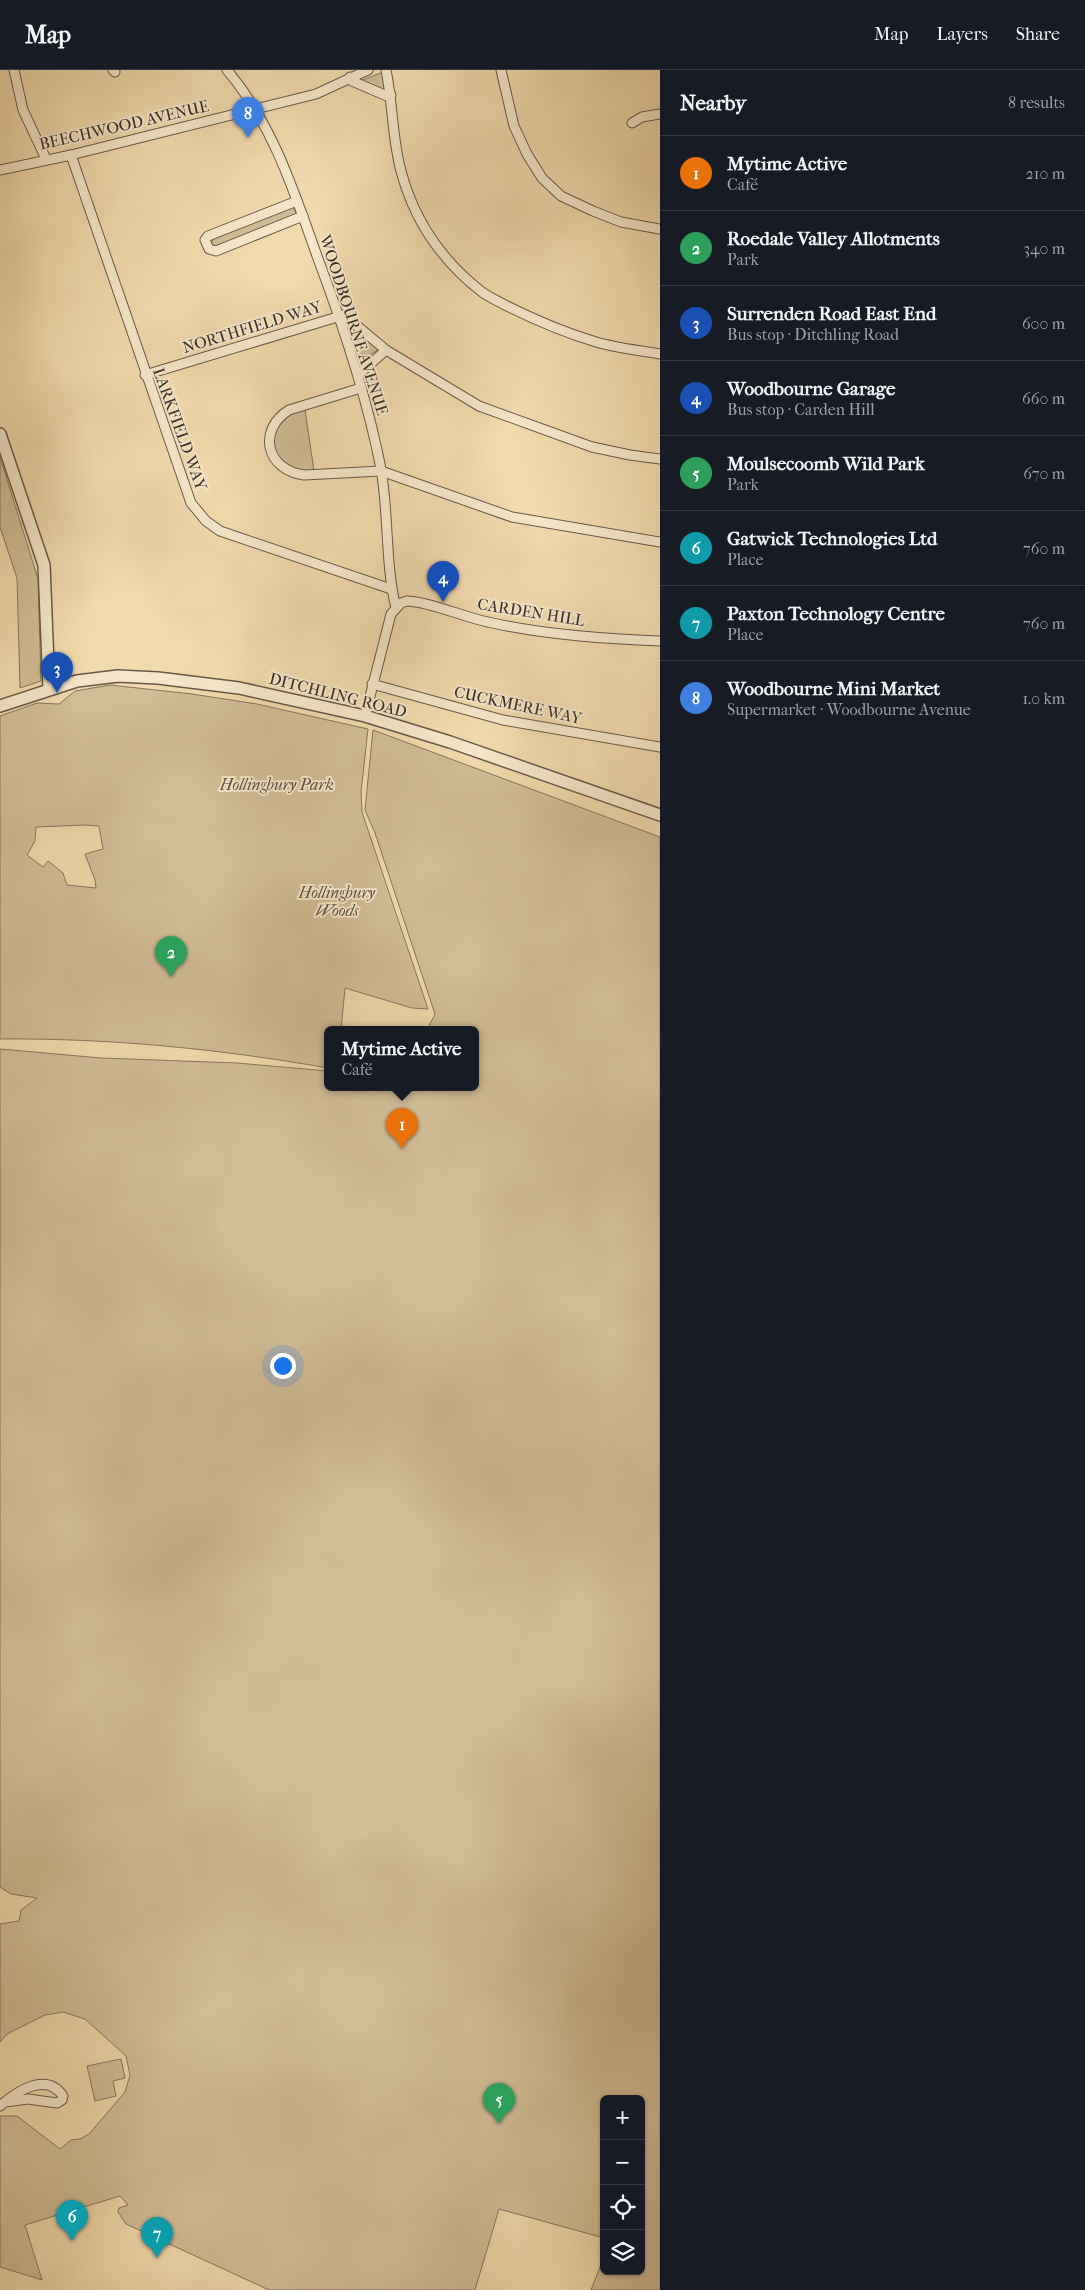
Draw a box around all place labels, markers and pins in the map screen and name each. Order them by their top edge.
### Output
pin: 8 [232,97,264,138]
pin: 4 [427,561,459,602]
pin: 3 [41,652,73,693]
pin: 2 [155,936,187,977]
pin: 1 [386,1108,418,1149]
pin: 5 [483,2083,515,2124]
pin: 6 [56,2200,88,2241]
pin: 7 [141,2217,173,2258]

